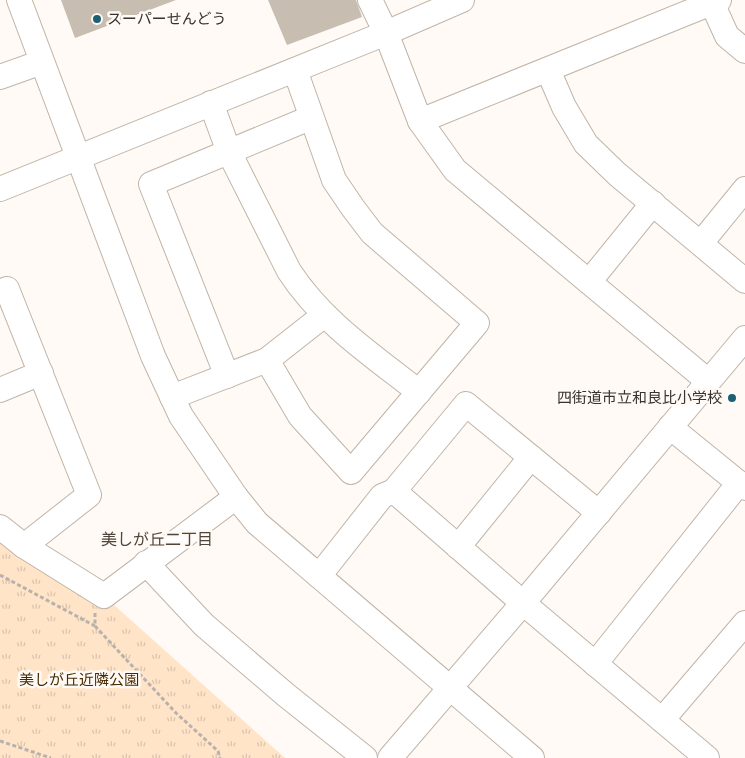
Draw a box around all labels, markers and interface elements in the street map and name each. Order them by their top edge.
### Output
place label: スーパーせんどう [107,9,226,28]
marker: スーパーせんどう [91,13,103,25]
place label: 四街道市立和良比小学校 [557,388,722,407]
marker: 四街道市立和良比小学校 [726,392,738,404]
district label: 美しが丘二丁目 [101,529,213,549]
park label: 美しが丘近隣公園 [19,670,139,689]

